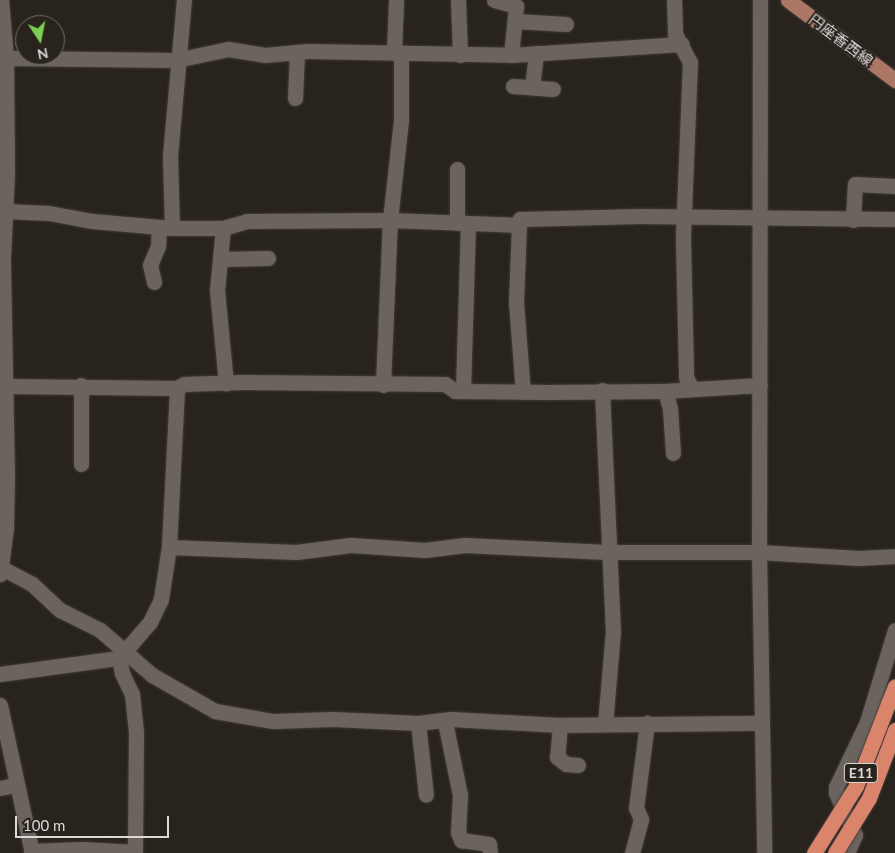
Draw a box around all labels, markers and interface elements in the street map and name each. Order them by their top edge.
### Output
street label: 円座香西線 [806,10,876,70]
north arrow [15,15,65,65]
text: N [36,45,50,64]
road number: E11 [844,761,878,784]
scale bar [18,806,171,838]
text: 100 m [23,816,65,834]

